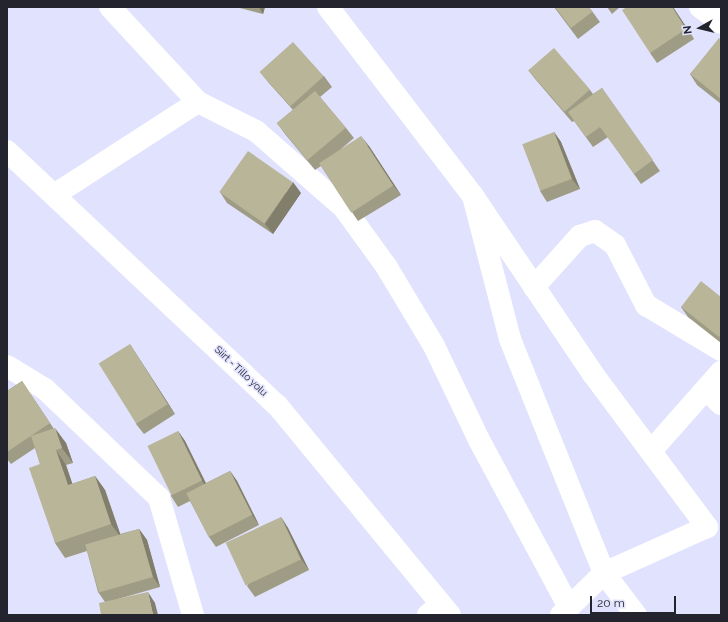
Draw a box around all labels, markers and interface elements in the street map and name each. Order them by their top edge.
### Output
north arrow [680,8,720,48]
text: N [681,25,695,35]
street label: Siirt - Tillo yolu [212,343,270,399]
scale bar [592,588,678,614]
text: 20 m [597,596,625,610]

